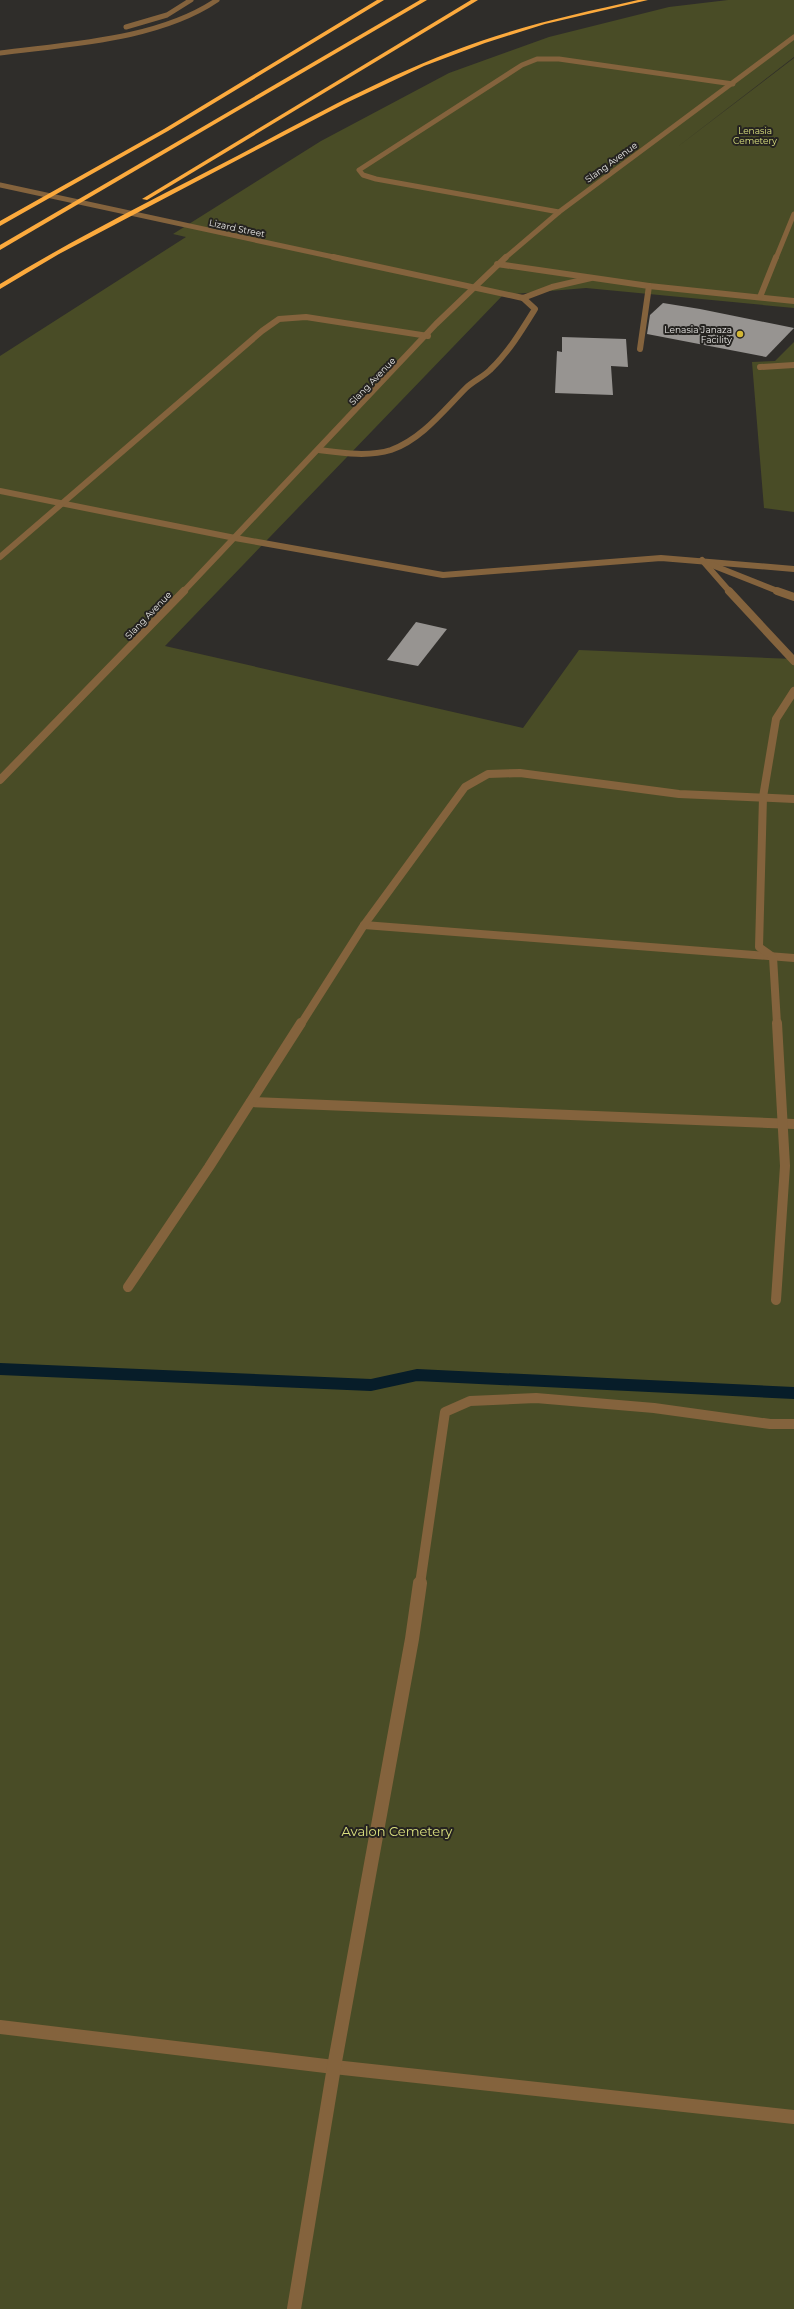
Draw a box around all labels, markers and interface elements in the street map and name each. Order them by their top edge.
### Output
park label: Lenasia Cemetery [733,125,777,146]
street label: Slang Avenue [583,139,640,185]
street label: Lizard Street [208,217,266,239]
place label: Lenasia Janaza Facility [664,324,732,345]
marker: Lenasia Janaza Facility [735,329,745,339]
street label: Slang Avenue [347,355,398,407]
street label: Slang Avenue [123,589,174,641]
park label: Avalon Cemetery [342,1823,453,1839]

